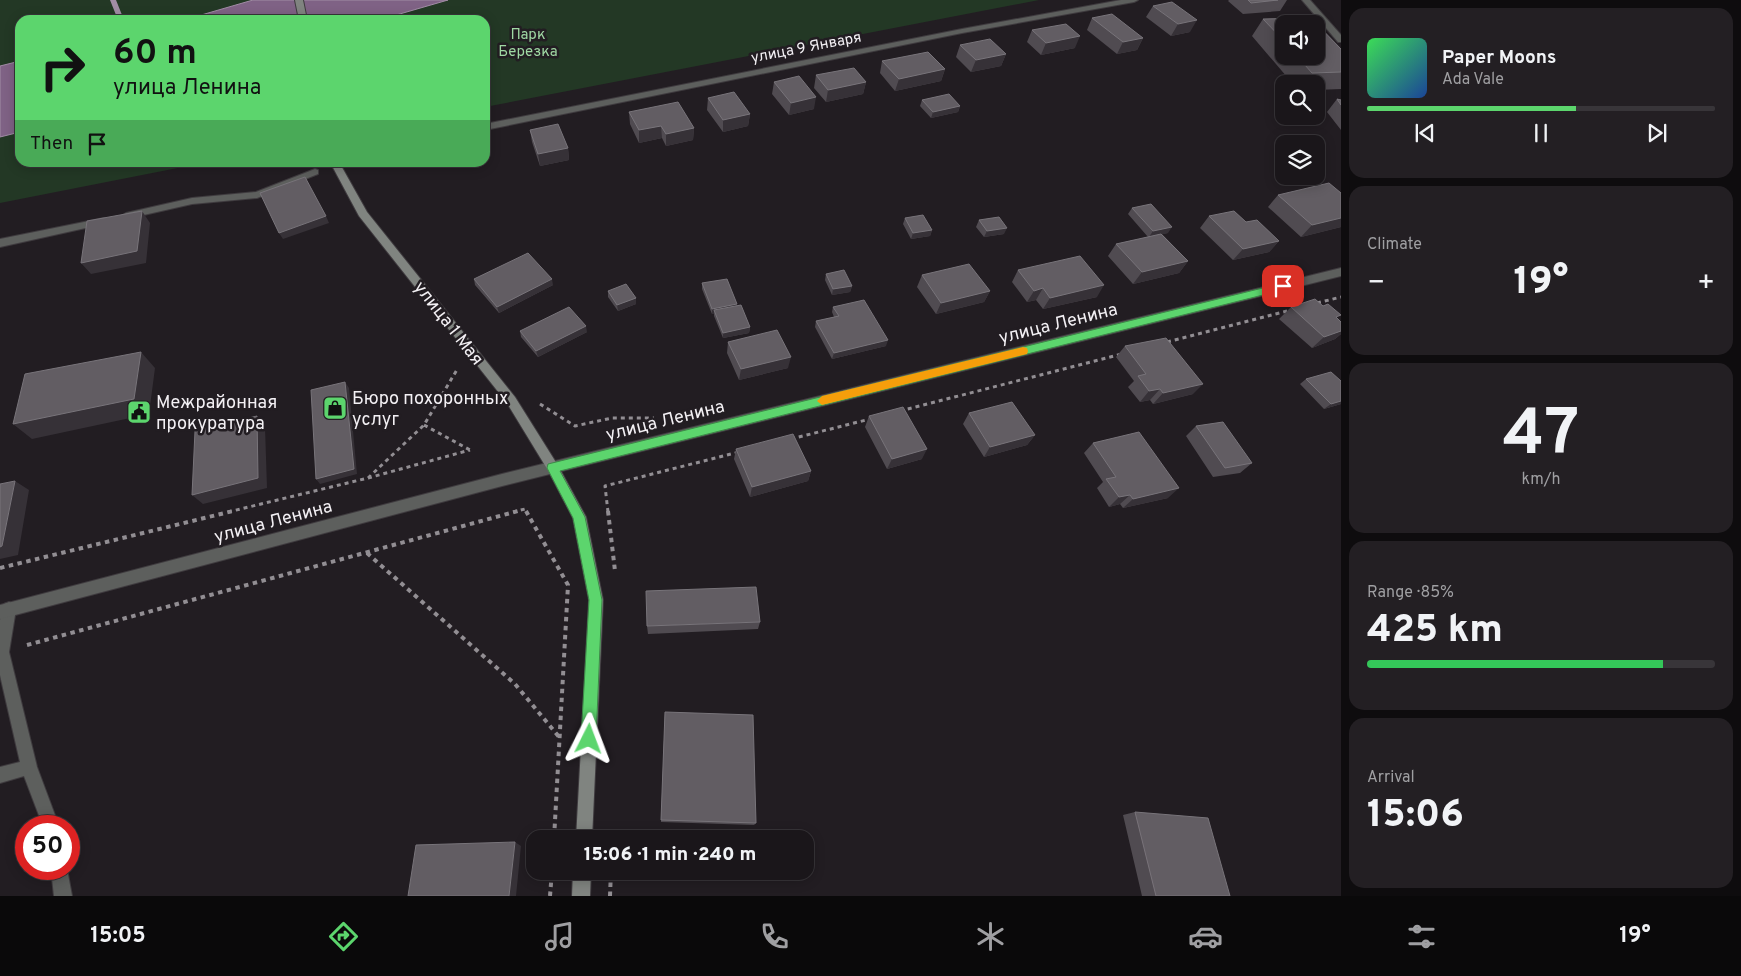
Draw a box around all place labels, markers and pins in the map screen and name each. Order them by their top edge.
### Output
pin [1262,265,1304,307]
place label: Бюро похоронных услуг [352,388,508,432]
place label: Межрайонная прокуратура [156,392,277,436]
shop icon: Бюро похоронных услуг [322,395,348,421]
public building icon: Межрайонная прокуратура [126,399,152,425]

